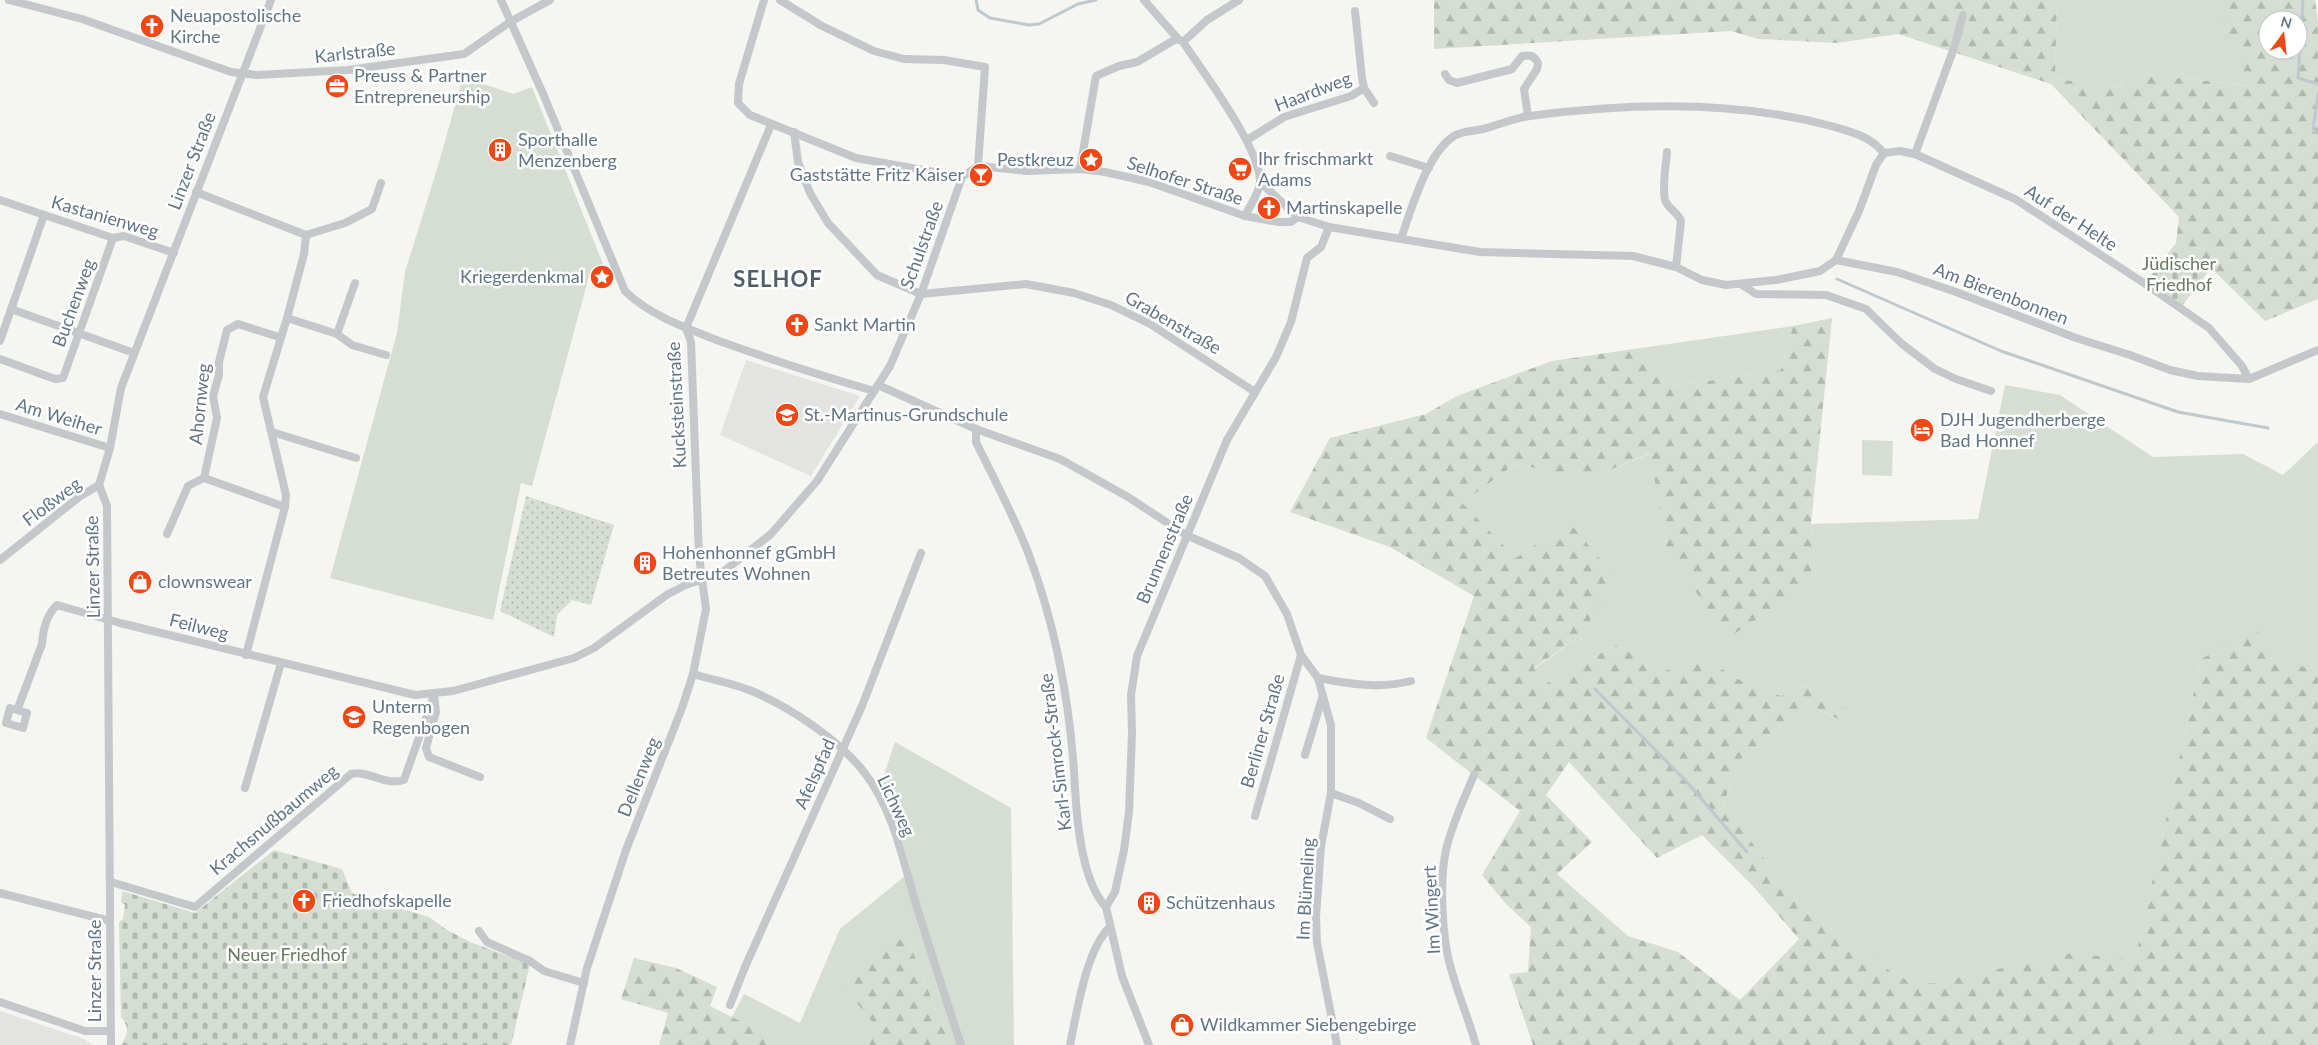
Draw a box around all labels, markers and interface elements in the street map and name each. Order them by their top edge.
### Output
place label: Neuapostolische Kirche [170,4,301,47]
north arrow [2258,10,2308,60]
text: N [2279,12,2294,32]
church icon: Neuapostolische Kirche [139,13,165,39]
street label: Karlstraße [313,37,396,67]
place label: Preuss & Partner Entrepreneurship [354,64,490,107]
street label: Haardweg [1271,66,1354,116]
office icon: Preuss & Partner Entrepreneurship [324,73,350,99]
street label: Linzer Straße [162,109,220,213]
place label: Sporthalle Menzenberg [518,128,617,171]
building icon: Sporthalle Menzenberg [487,137,513,163]
place icon: Pestkreuz [1078,147,1104,173]
place label: Ihr frischmarkt Adams [1258,147,1374,190]
place label: Pestkreuz [997,148,1074,170]
street label: Selhofer Straße [1124,151,1246,209]
supermarket icon: Ihr frischmarkt Adams [1227,156,1253,182]
bar icon: Gaststätte Fritz Kaiser [968,162,994,188]
place label: Gaststätte Fritz Kaiser [790,163,964,185]
street label: Auf der Helte [2021,179,2122,255]
street label: Kastanienweg [49,190,162,242]
church icon: Martinskapelle [1256,195,1282,221]
place label: Martinskapelle [1286,196,1403,218]
street label: Schulstraße [895,198,947,292]
park label: Jüdischer Friedhof [2142,252,2217,295]
street label: Buchenweg [47,255,99,350]
street label: Am Bierenbonnen [1931,257,2072,329]
place icon: Kriegerdenkmal [589,264,615,290]
place label: Kriegerdenkmal [460,265,584,287]
district label: SELHOF [733,265,823,292]
street label: Grabenstraße [1121,286,1226,359]
church icon: Sankt Martin [784,312,810,338]
place label: Sankt Martin [814,313,916,335]
street label: Kucksteinstraße [662,341,690,469]
street label: Ahornweg [184,362,214,446]
street label: Am Weiher [14,393,105,440]
school or university icon: St.-Martinus-Grundschule [774,402,800,428]
place label: St.-Martinus-Grundschule [804,403,1008,425]
place label: DJH Jugendherberge Bad Honnef [1940,408,2105,451]
hotel icon: DJH Jugendherberge Bad Honnef [1909,417,1935,443]
street label: Floßweg [18,472,85,530]
street label: Brunnenstraße [1131,490,1197,607]
street label: Linzer Straße [80,515,104,619]
place label: Hohenhonnef gGmbH Betreutes Wohnen [662,541,836,584]
building icon: Hohenhonnef gGmbH Betreutes Wohnen [632,550,658,576]
shop icon: clownswear [127,569,153,595]
place label: clownswear [158,570,252,592]
street label: Feilweg [167,608,231,644]
street label: Berliner Straße [1235,671,1289,790]
street label: Karl-Simrock-Straße [1034,672,1076,832]
place label: Unterm Regenbogen [372,695,470,738]
school or university icon: Unterm Regenbogen [341,704,367,730]
street label: Dellenweg [612,734,664,820]
street label: Afelspfad [789,735,839,812]
street label: Krachsnußbaumweg [205,759,342,879]
street label: Lichweg [873,771,921,840]
street label: Im Blümeling [1291,837,1319,941]
street label: Im Wingert [1418,865,1444,955]
church icon: Friedhofskapelle [291,888,317,914]
place label: Friedhofskapelle [322,889,452,911]
building icon: Schützenhaus [1136,890,1162,916]
place label: Schützenhaus [1166,891,1275,913]
street label: Linzer Straße [83,920,105,1022]
park label: Neuer Friedhof [227,943,347,965]
shop icon: Wildkammer Siebengebirge [1169,1012,1195,1038]
place label: Wildkammer Siebengebirge [1200,1013,1417,1035]

